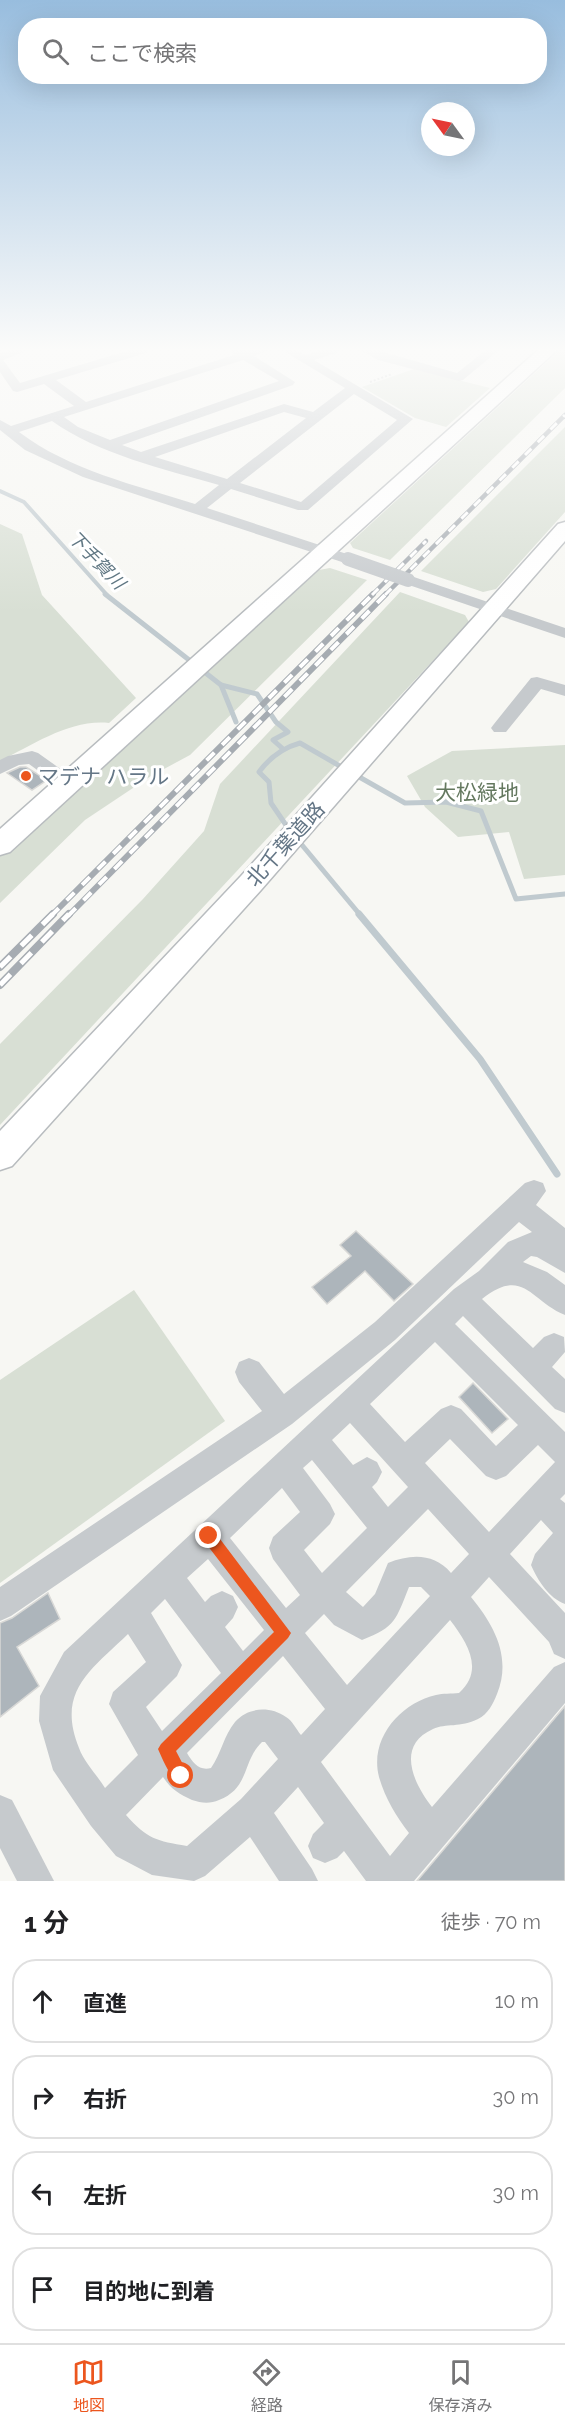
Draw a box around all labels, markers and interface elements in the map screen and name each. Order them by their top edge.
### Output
search box [18,18,547,84]
icon: search [39,35,72,68]
text: ここで検索 [87,40,197,66]
north arrow [421,102,475,156]
water label: 下手賀川 [64,527,131,595]
place label: マデナ ハラル [38,764,169,789]
marker: マデナ ハラル [19,769,33,783]
park label: 大松緑地 [435,780,519,805]
street label: 北千葉道路 [241,797,329,891]
route end [195,1522,221,1548]
route start [167,1762,193,1788]
text: 1 分 [24,1908,69,1938]
text: 徒歩 · 70 m [441,1910,541,1934]
icon: ahead [26,1985,59,2018]
text: 10 m [495,1989,539,2013]
text: 直進 [83,1990,127,2016]
icon: right [26,2081,59,2114]
text: 30 m [493,2085,539,2109]
text: 右折 [83,2086,127,2112]
icon: left [26,2177,59,2210]
text: 30 m [493,2181,539,2205]
text: 左折 [83,2182,127,2208]
icon: arrive [26,2273,59,2306]
text: 目的地に到着 [83,2278,215,2304]
tab: 地図 [72,2356,105,2416]
tab: 経路 [250,2356,283,2416]
tab: 保存済み [428,2356,492,2416]

